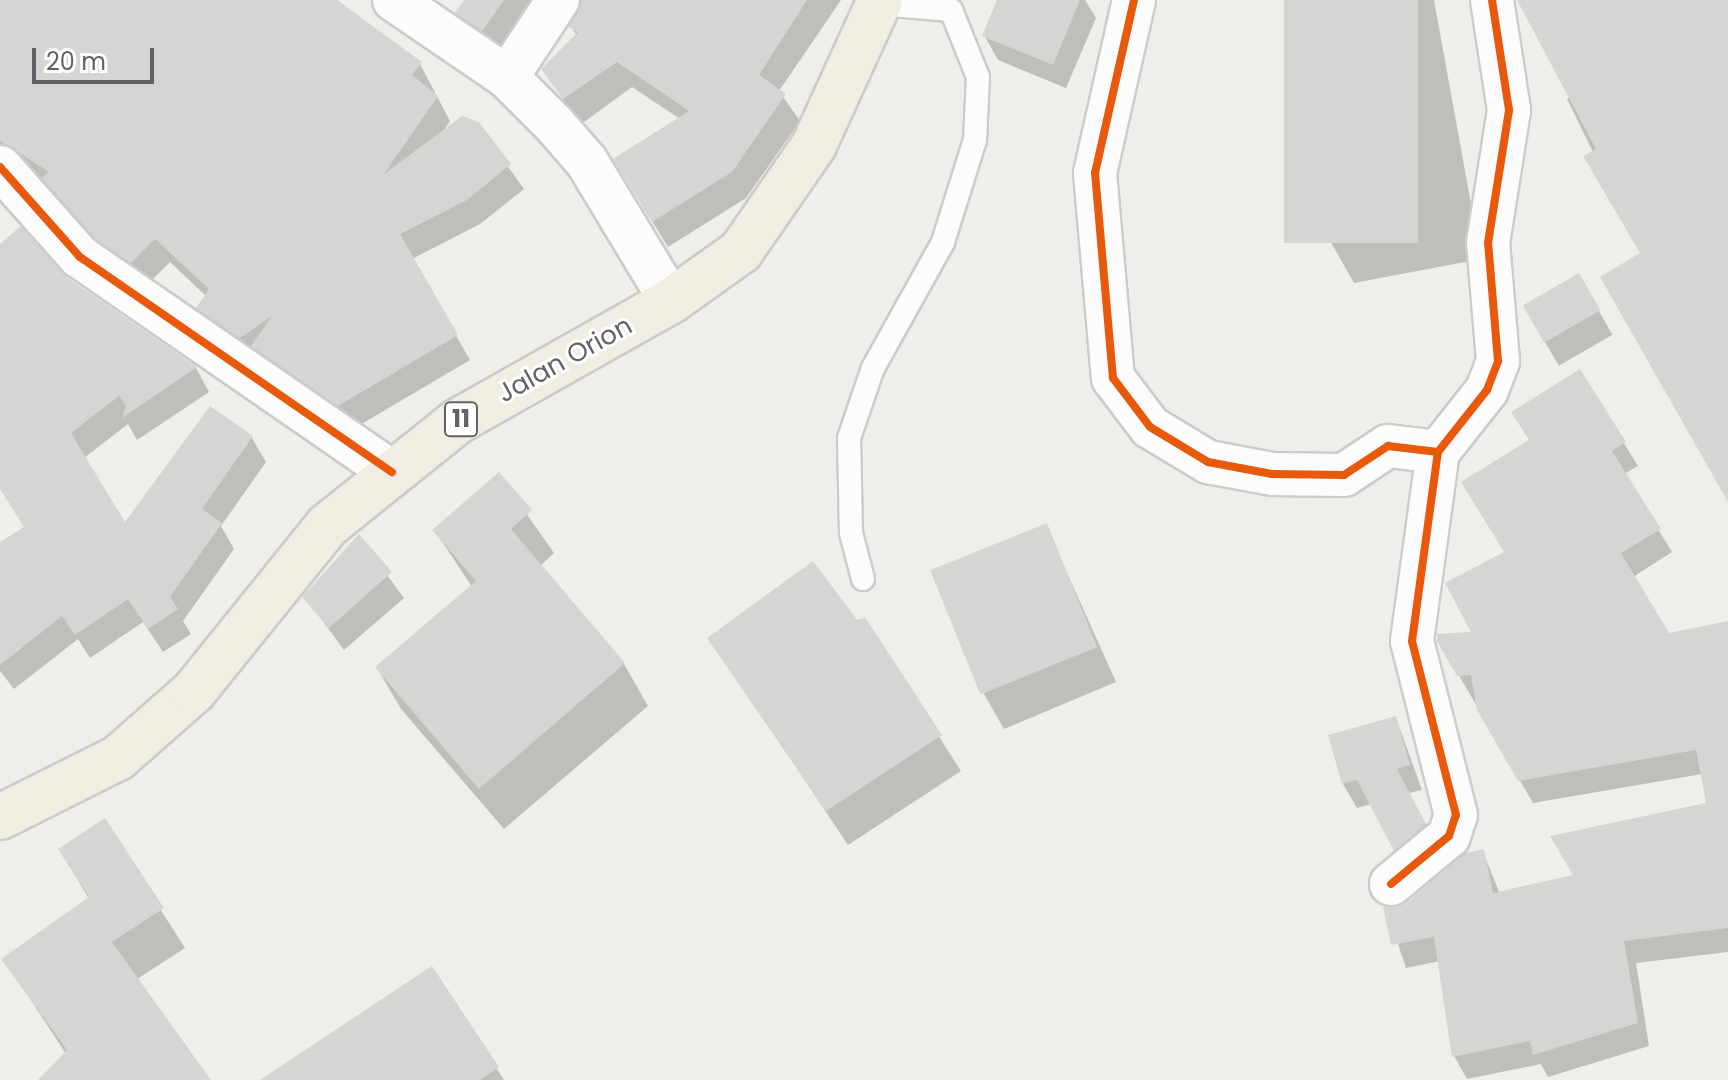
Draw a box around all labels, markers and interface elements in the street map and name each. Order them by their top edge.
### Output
scale bar [36,32,158,82]
text: 20 m [46,45,106,78]
street label: Jalan Orion [492,310,638,410]
road number: 11 [443,399,479,439]

